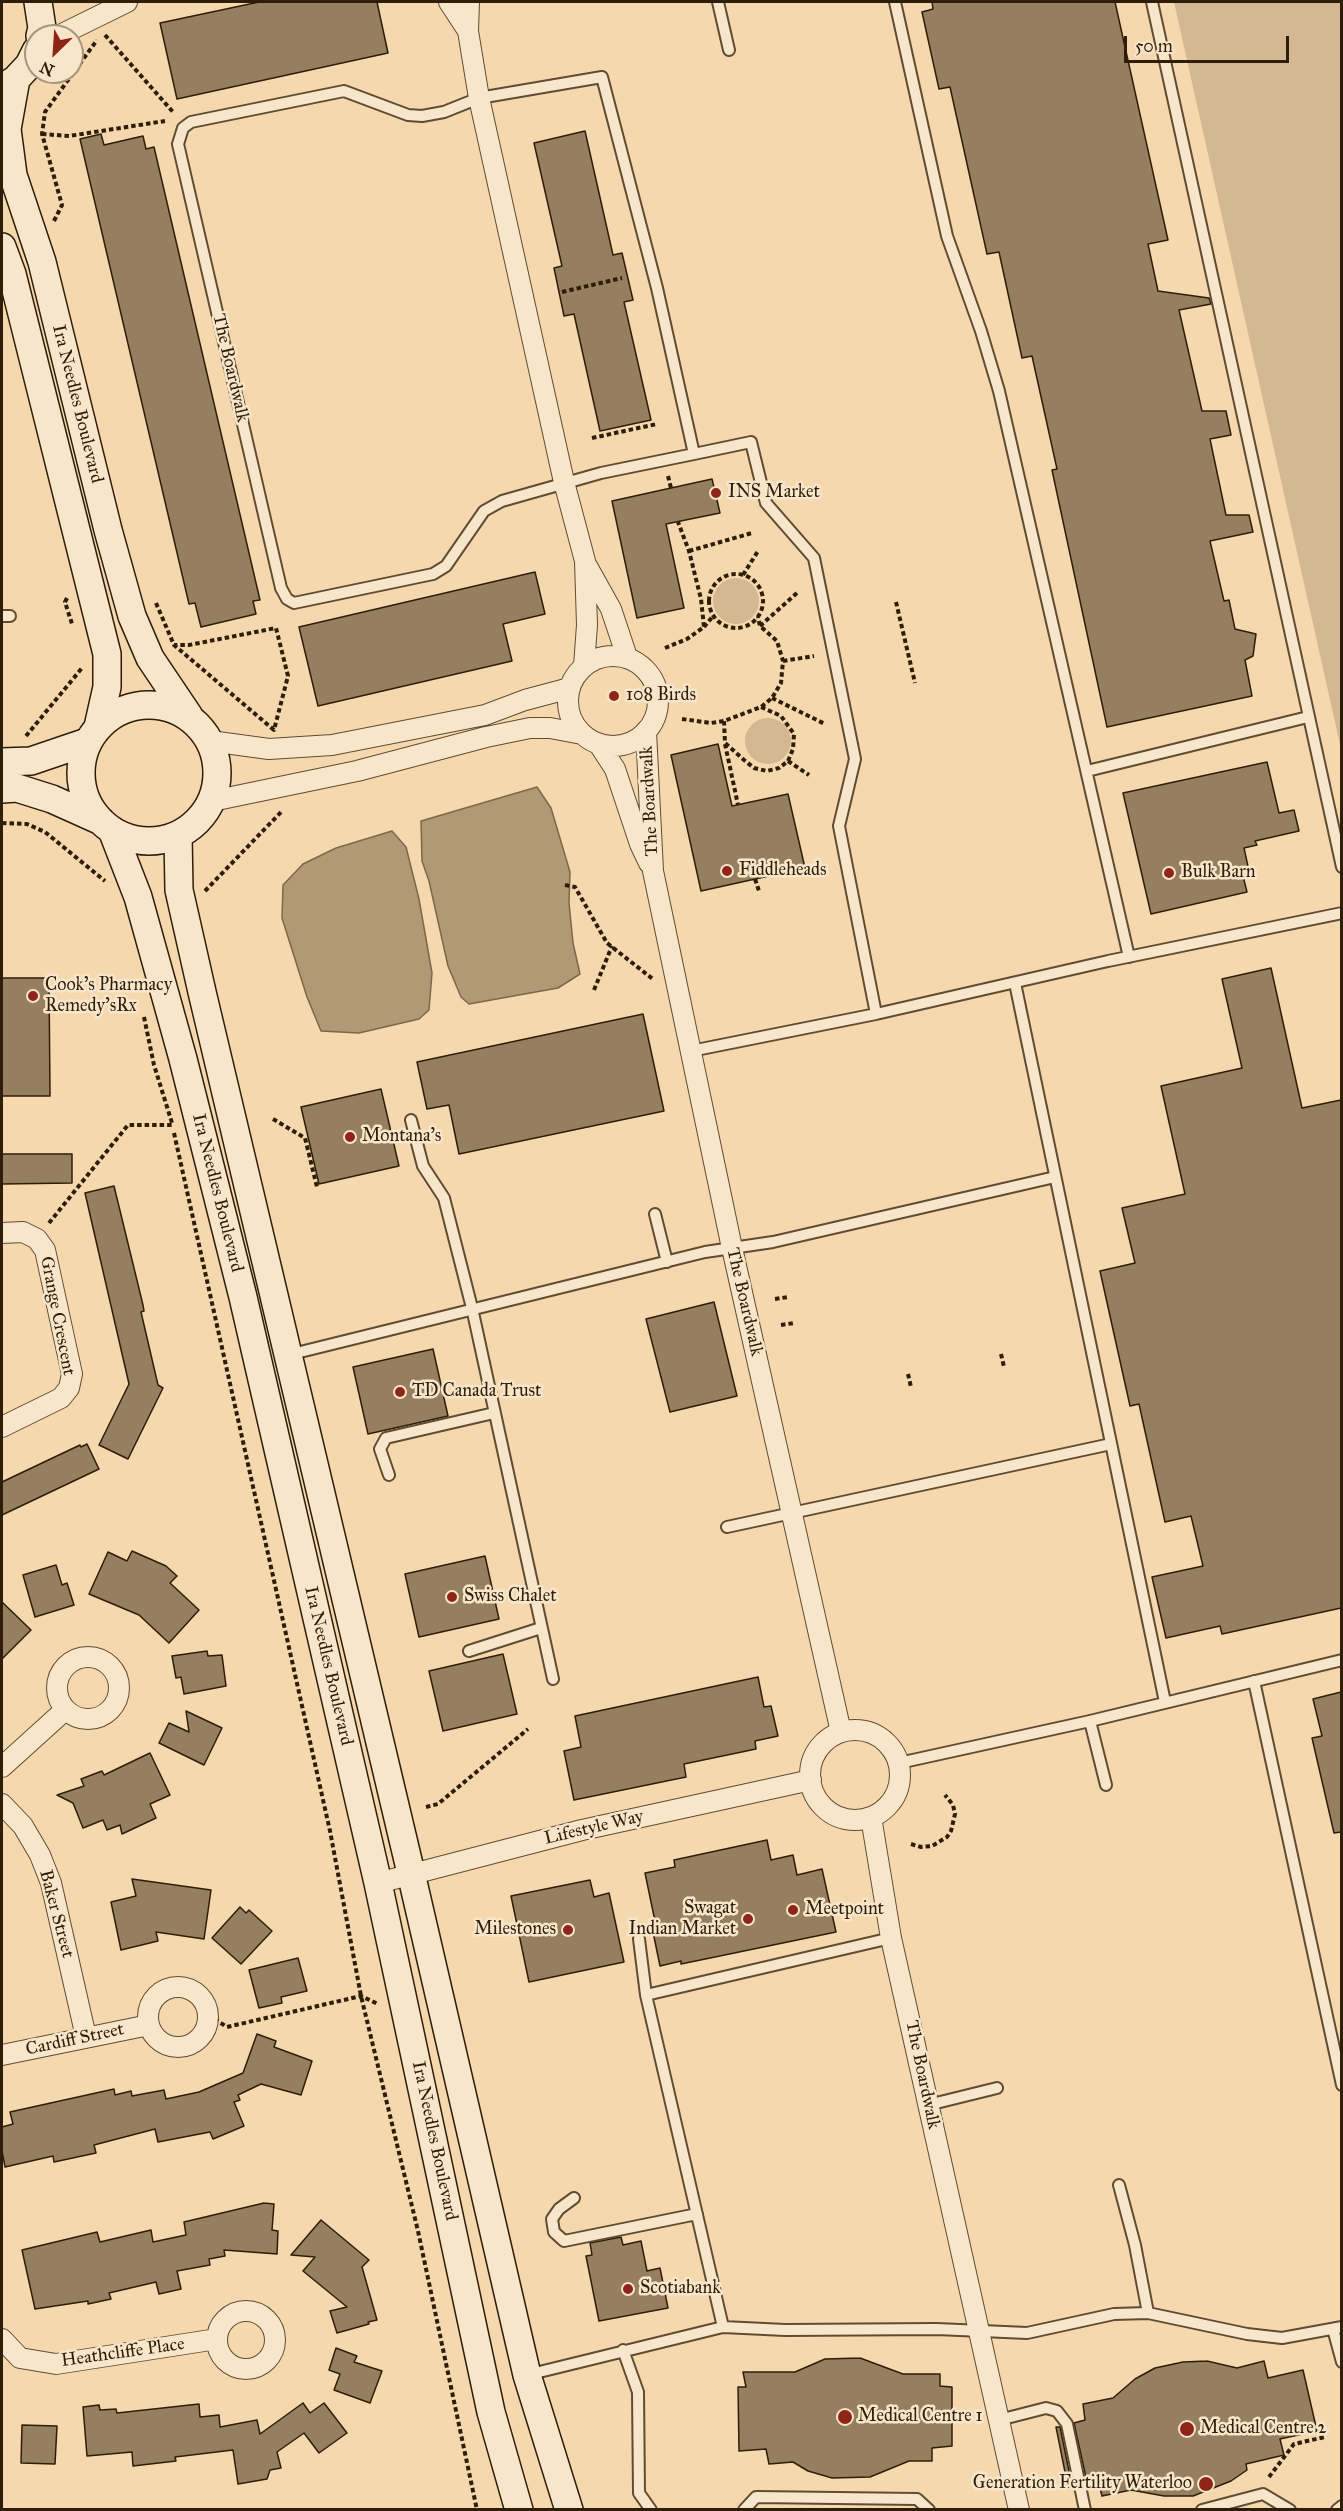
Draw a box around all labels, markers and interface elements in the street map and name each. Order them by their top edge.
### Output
north arrow [24,24,84,84]
scale bar [1127,24,1292,62]
text: 50 m [1135,35,1173,57]
text: N [37,57,57,80]
street label: The Boardwalk [207,312,253,424]
street label: Ira Needles Boulevard [47,323,107,485]
place label: INS Market [728,482,820,504]
marker: INS Market [709,486,723,500]
place label: 108 Birds [626,685,696,707]
marker: 108 Birds [607,689,621,703]
street label: The Boardwalk [636,745,664,857]
place label: Fiddleheads [739,860,827,882]
place label: Bulk Barn [1181,862,1256,884]
marker: Fiddleheads [720,864,734,878]
marker: Bulk Barn [1162,866,1176,880]
place label: Cook's Pharmacy Remedy'sRx [45,975,172,1018]
marker: Cook's Pharmacy Remedy'sRx [26,989,40,1003]
street label: Ira Needles Boulevard [187,1112,247,1274]
place label: Montana's [362,1126,441,1148]
marker: Montana's [343,1130,357,1144]
street label: The Boardwalk [721,1246,767,1358]
street label: Grange Crescent [35,1255,79,1377]
place label: TD Canada Trust [412,1381,541,1403]
marker: TD Canada Trust [393,1385,407,1399]
street label: Ira Needles Boulevard [299,1584,357,1748]
place label: Swiss Chalet [464,1586,557,1608]
marker: Swiss Chalet [445,1590,459,1604]
street label: Lifestyle Way [542,1806,646,1850]
street label: Baker Street [34,1867,78,1961]
place label: Swagat Indian Market [629,1898,736,1940]
place label: Meetpoint [805,1899,884,1921]
marker: Meetpoint [786,1903,800,1917]
marker: Swagat Indian Market [741,1912,755,1926]
place label: Milestones [474,1919,556,1941]
marker: Milestones [561,1923,575,1937]
street label: Cardiff Street [24,2019,126,2061]
street label: The Boardwalk [900,2019,944,2131]
street label: Ira Needles Boulevard [407,2059,461,2223]
place label: Scotiabank [640,2278,721,2300]
marker: Scotiabank [621,2282,635,2296]
street label: Heathcliffe Place [60,2334,186,2372]
place label: Medical Centre 1 [858,2406,983,2428]
marker: Medical Centre 1 [836,2408,854,2426]
place label: Medical Centre 2 [1200,2418,1326,2440]
marker: Medical Centre 2 [1178,2420,1196,2438]
place label: Generation Fertility Waterloo [973,2473,1192,2495]
marker: Generation Fertility Waterloo [1197,2475,1215,2493]

